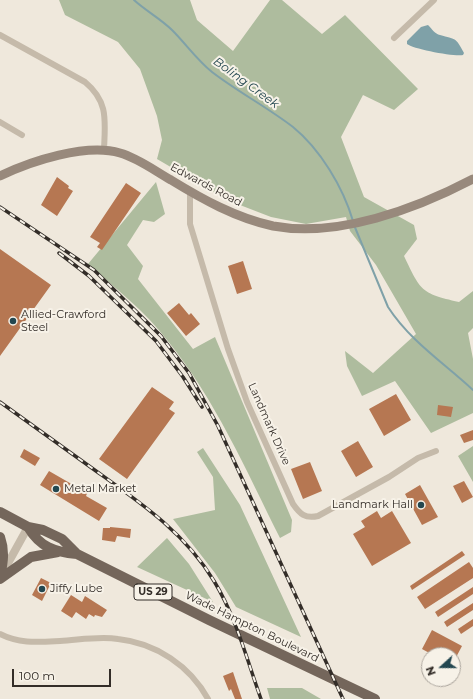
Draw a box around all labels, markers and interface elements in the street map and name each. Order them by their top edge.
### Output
water label: Boling Creek [210,54,282,112]
street label: Edwards Road [168,161,244,209]
place label: Allied-Crawford Steel [21,308,106,334]
marker: Allied-Crawford Steel [8,316,18,326]
street label: Landmark Drive [245,381,293,467]
place label: Metal Market [64,482,137,496]
marker: Metal Market [51,484,61,494]
place label: Landmark Hall [332,498,413,512]
marker: Landmark Hall [416,500,426,510]
place label: Jiffy Lube [50,582,103,596]
marker: Jiffy Lube [37,584,47,594]
road number: US 29 [134,584,172,600]
street label: Wade Hampton Boulevard [183,589,321,665]
north arrow [421,647,461,687]
scale bar [14,661,113,687]
text: N [423,664,439,678]
text: 100 m [19,668,55,683]

